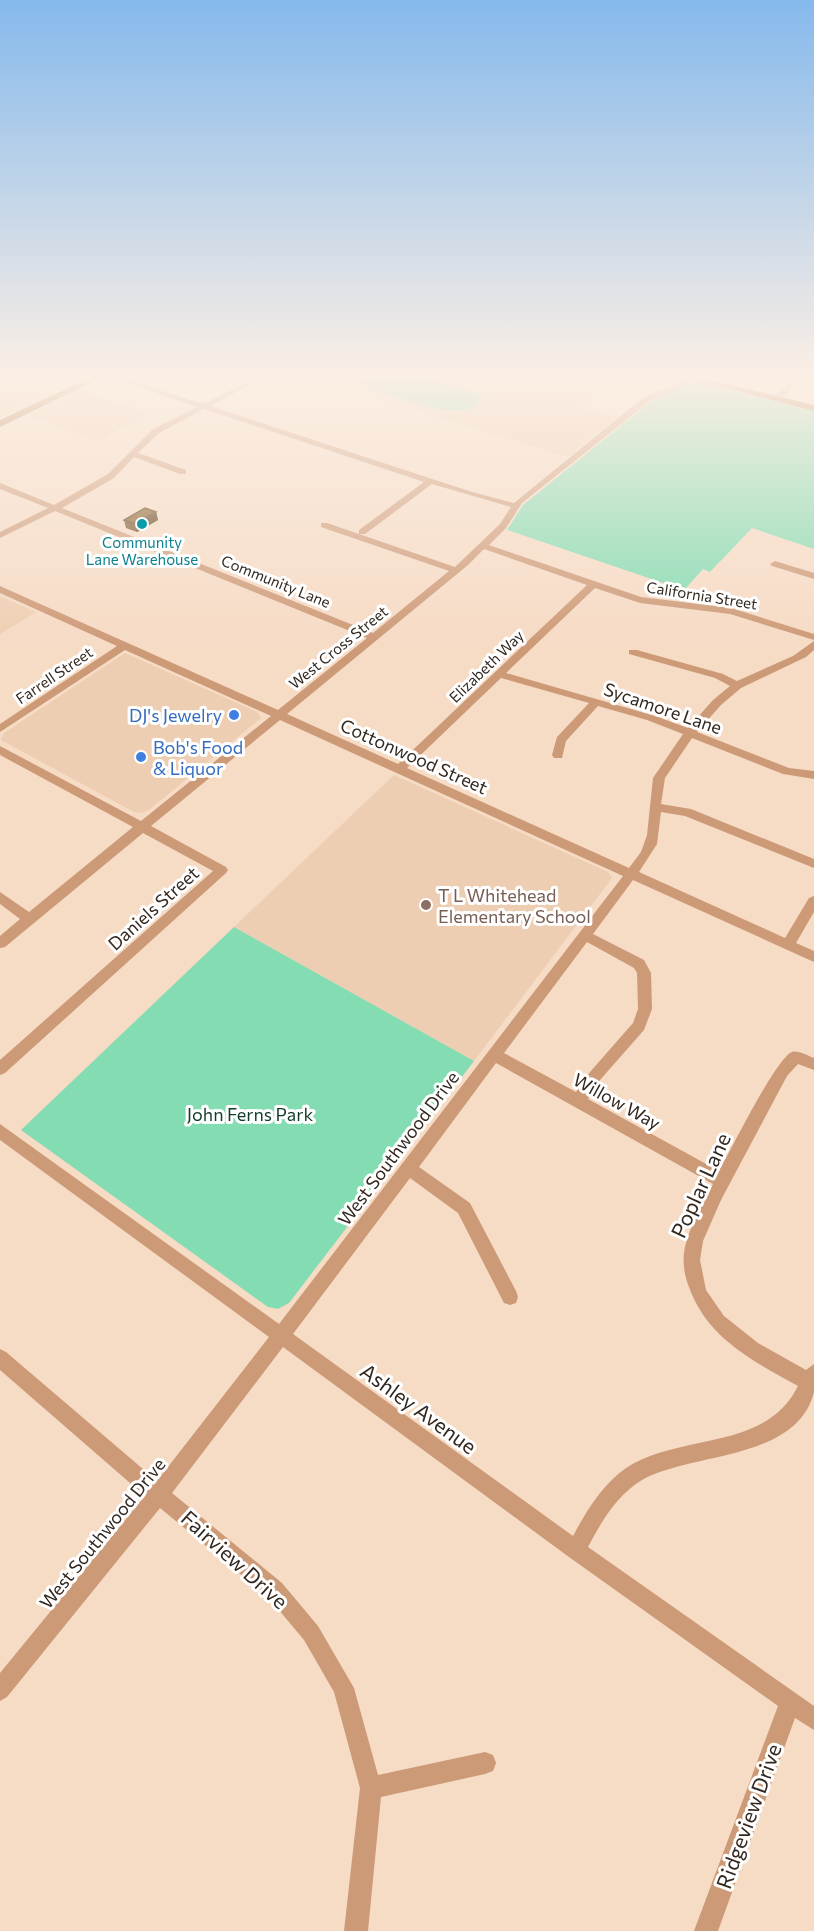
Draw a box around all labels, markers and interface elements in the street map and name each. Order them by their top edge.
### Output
marker: Community Lane Warehouse [135,517,149,531]
place label: Community Lane Warehouse [86,533,198,568]
street label: Community Lane [219,551,333,611]
street label: California Street [645,577,759,613]
street label: West Cross Street [285,602,391,692]
street label: Elizabeth Way [445,626,527,706]
street label: Farrell Street [12,643,96,707]
street label: Sycamore Lane [601,678,725,738]
place label: DJ's Jewelry [129,704,222,726]
marker: DJ's Jewelry [227,708,241,722]
street label: Cottonwood Street [337,714,491,798]
place label: Bob's Food & Liquor [153,736,243,779]
marker: Bob's Food & Liquor [134,750,148,764]
street label: Daniels Street [103,862,203,954]
place label: T L Whitehead Elementary School [438,884,591,927]
marker: T L Whitehead Elementary School [419,898,433,912]
street label: West Southwood Drive [333,1067,463,1229]
street label: Willow Way [570,1068,664,1134]
park label: John Ferns Park [187,1103,313,1125]
street label: Poplar Lane [665,1129,735,1241]
street label: Ashley Avenue [356,1358,482,1458]
street label: West Southwood Drive [34,1453,170,1613]
street label: Fairview Drive [176,1505,294,1613]
street label: Ridgeview Drive [710,1740,786,1892]

